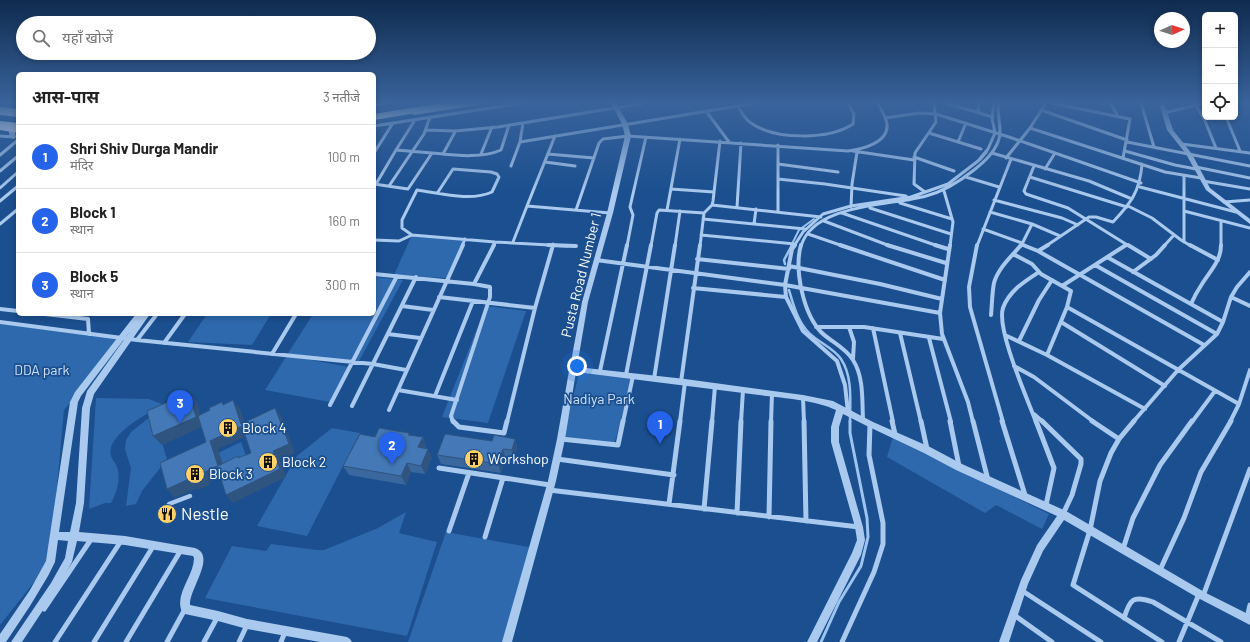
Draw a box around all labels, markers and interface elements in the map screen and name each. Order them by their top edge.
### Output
north arrow [1154,12,1190,48]
map controls [1202,12,1238,120]
button: + [1202,12,1238,48]
search box [16,16,376,60]
icon: search [30,27,52,49]
text: यहाँ खोजें [62,28,113,46]
button: − [1202,48,1238,84]
button: locate [1202,84,1238,120]
text: आस-पास [32,86,99,106]
text: 3 नतीजे [323,89,360,105]
text: Shri Shiv Durga Mandir [70,139,218,157]
text: 1 [43,149,47,165]
text: 100 m [327,149,360,165]
text: मंदिर [70,157,93,173]
text: Block 1 [70,203,116,221]
street label: Pusta Road Number 1 [557,211,604,339]
text: 2 [41,213,49,229]
text: 160 m [328,213,360,229]
text: स्थान [70,221,94,237]
text: Block 5 [70,267,118,285]
text: 3 [41,277,49,293]
text: 300 m [325,277,360,293]
text: स्थान [70,285,94,301]
your location [567,356,587,376]
park label: DDA park [14,361,70,378]
pin: 3 [167,390,193,423]
park label: Nadiya Park [563,390,635,407]
pin: 1 [647,411,673,444]
building icon: Block 4 [217,417,239,439]
place label: Block 4 [242,419,286,436]
pin: 2 [379,432,405,465]
building icon: Workshop [463,448,485,470]
place label: Workshop [488,450,549,467]
building icon: Block 2 [257,451,279,473]
place label: Block 2 [282,453,326,470]
building icon: Block 3 [184,463,206,485]
place label: Block 3 [209,465,253,482]
restaurant icon: Nestle [156,503,178,525]
place label: Nestle [181,503,229,523]

